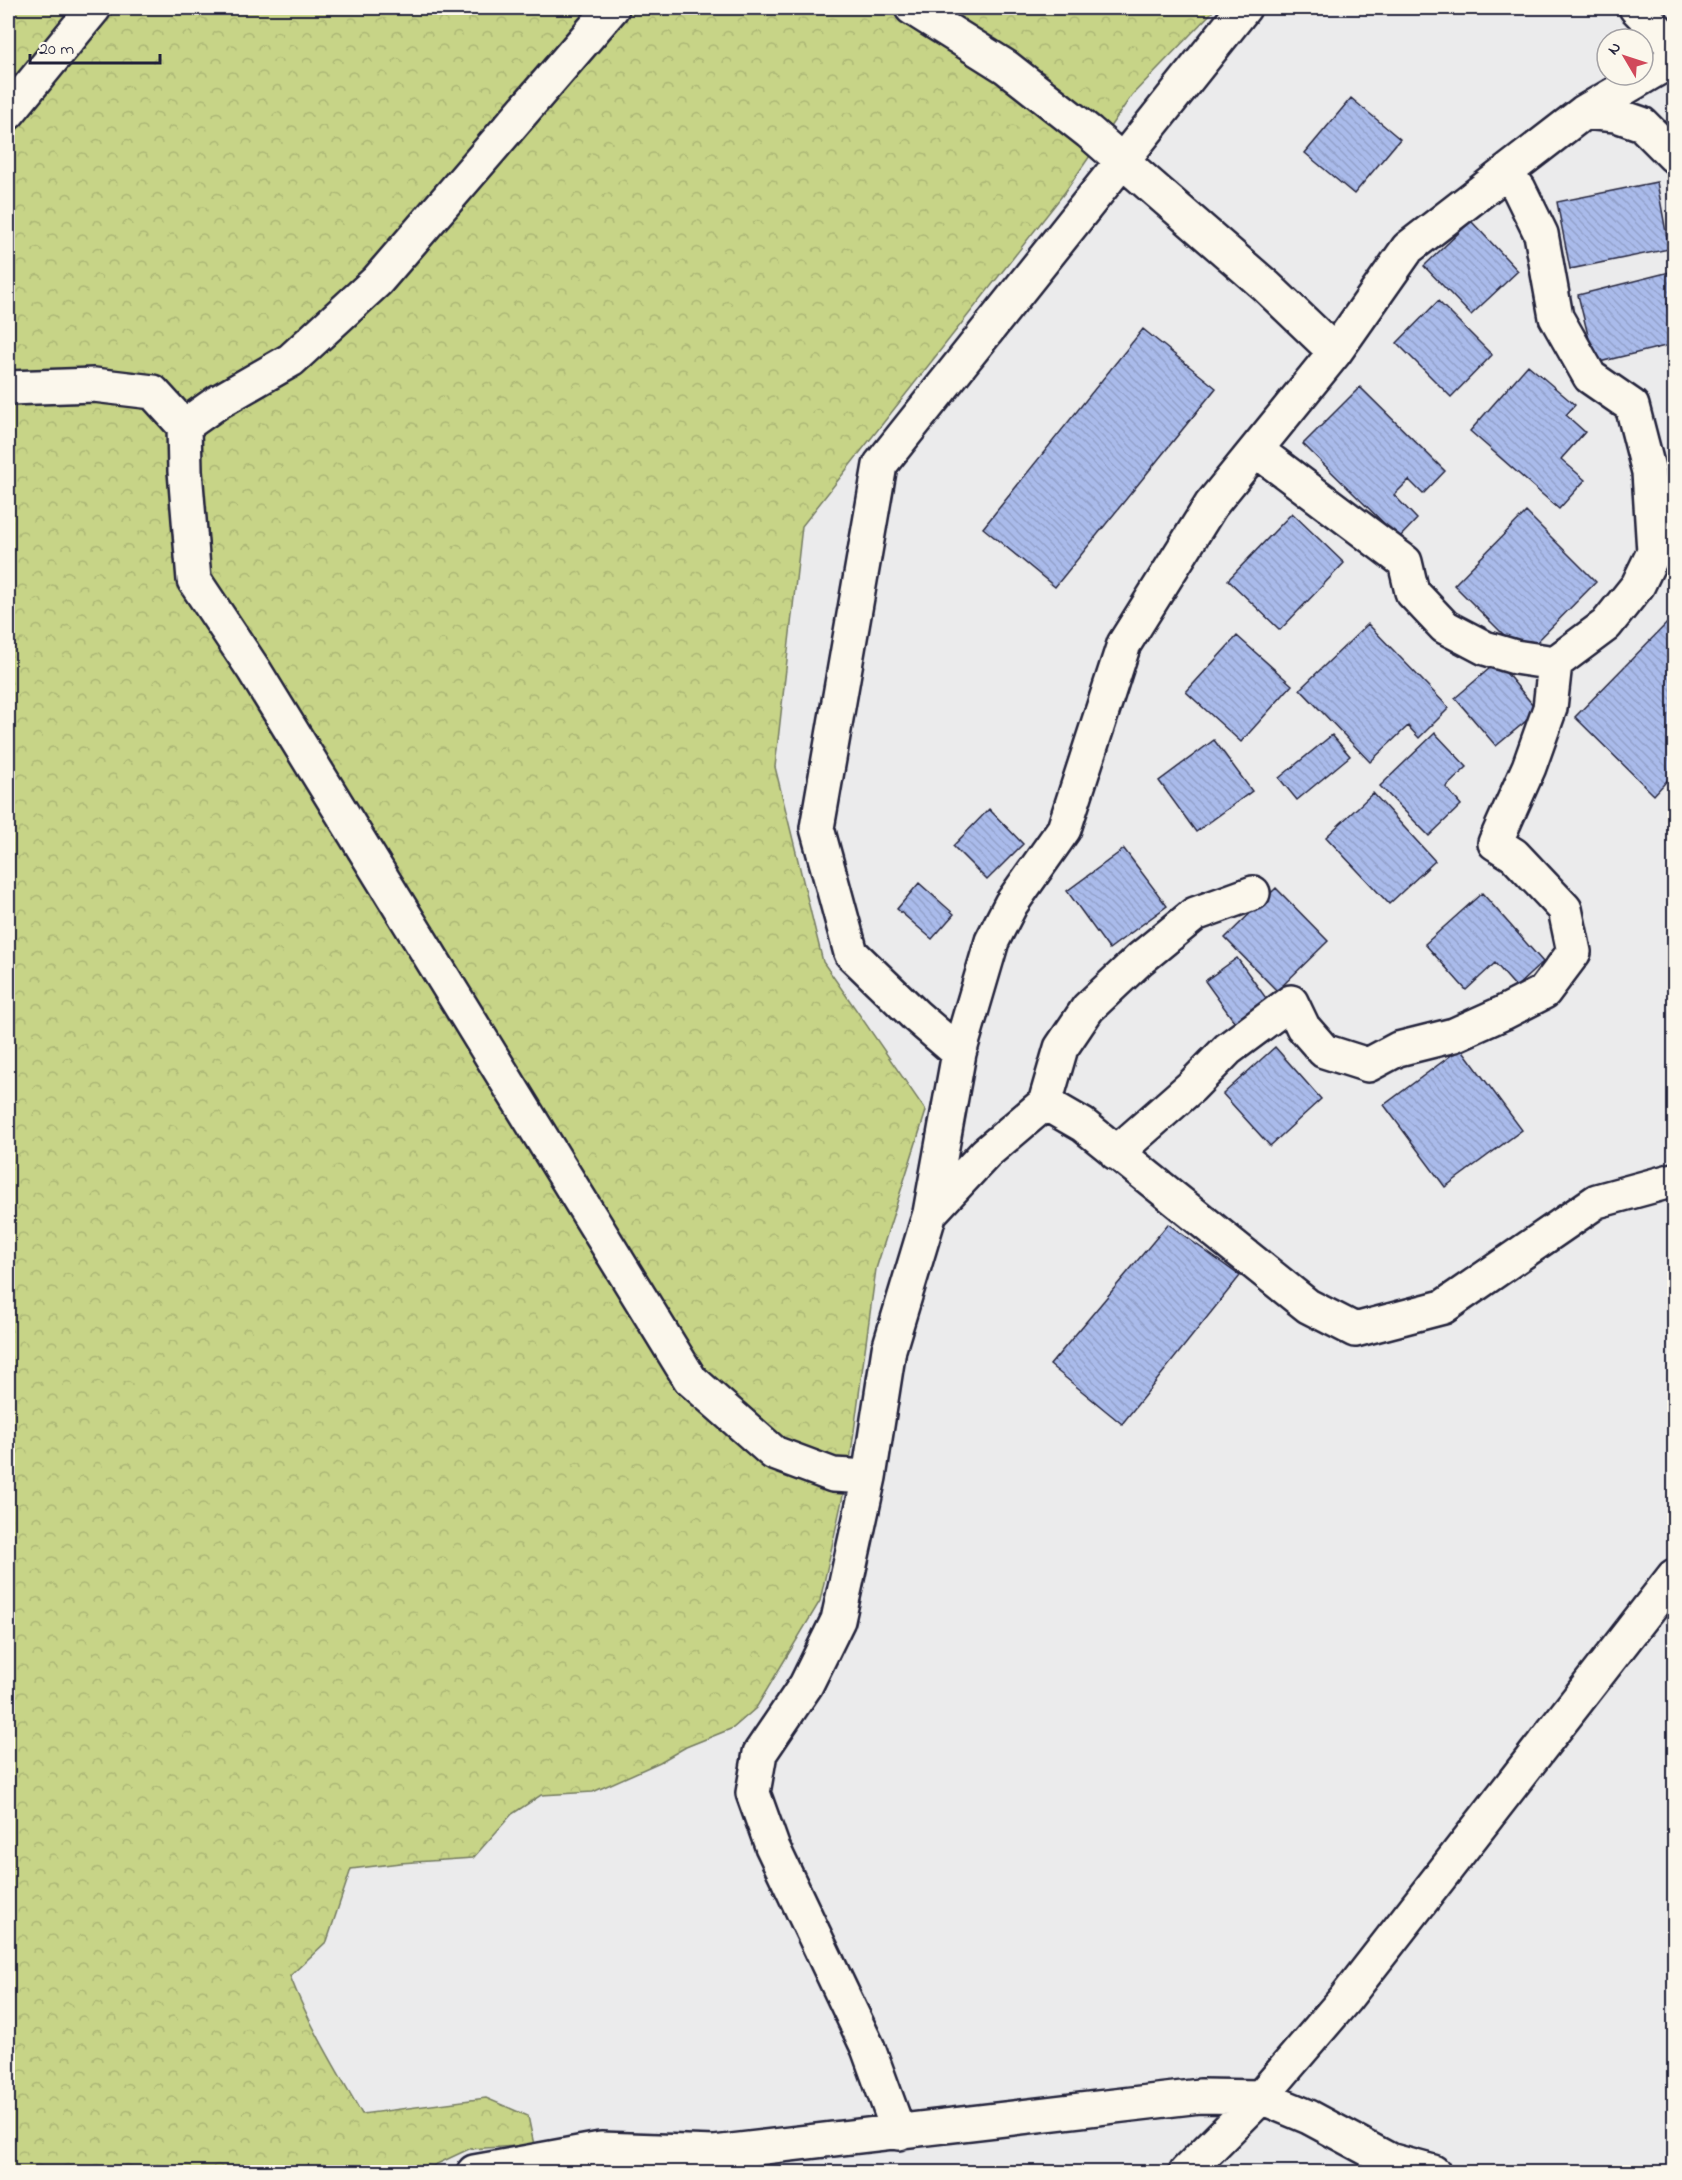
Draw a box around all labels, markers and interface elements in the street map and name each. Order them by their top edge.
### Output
scale bar [30,27,160,65]
north arrow [1595,27,1655,87]
text: 20 m [39,37,74,63]
text: N [1602,37,1628,61]

